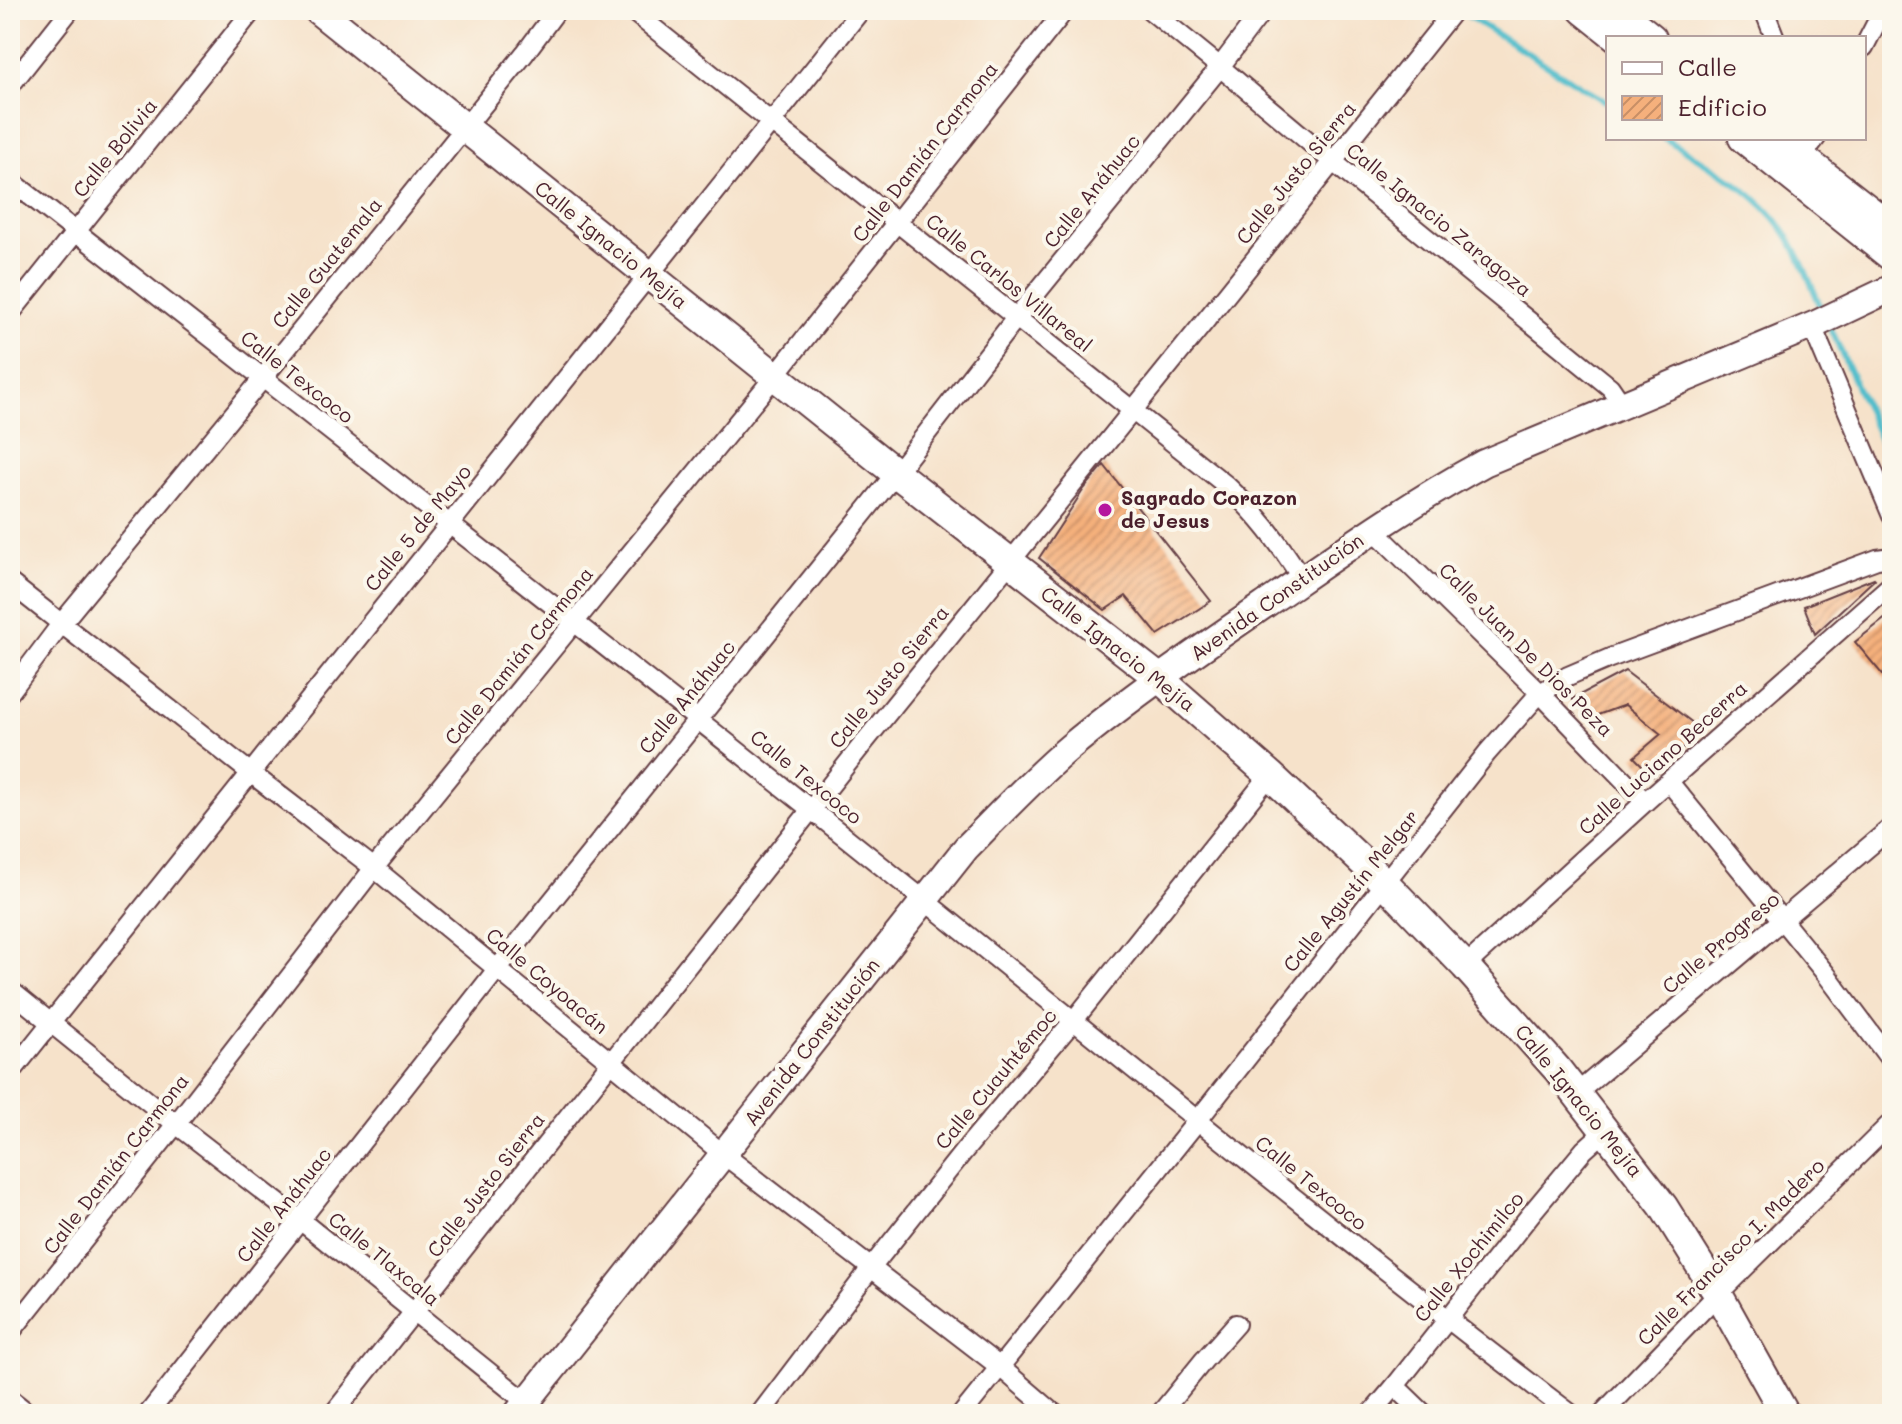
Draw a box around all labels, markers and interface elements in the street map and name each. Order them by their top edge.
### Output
legend [1606,36,1866,140]
text: Calle [1678,51,1737,82]
street label: Calle Damián Carmona [846,56,1003,247]
text: Edificio [1678,91,1767,122]
street label: Calle Bolivia [66,93,162,202]
street label: Calle Justo Sierra [1230,96,1361,249]
street label: Calle Anáhuac [1037,128,1145,253]
street label: Calle Ignacio Zaragoza [1342,136,1538,302]
street label: Calle Ignacio Mejía [530,175,693,314]
street label: Calle Guatemala [266,192,387,333]
street label: Calle Carlos Villareal [921,207,1098,357]
street label: Calle Texcoco [236,324,360,429]
street label: Calle 5 de Mayo [358,459,476,596]
place label: Sagrado Corazon de Jesus [1121,484,1297,533]
marker: Sagrado Corazon de Jesus [1096,501,1114,519]
street label: Avenida Constitución [1185,526,1368,666]
street label: Calle Juan De Dios Peza [1434,557,1619,742]
street label: Calle Damián Carmona [438,561,598,750]
street label: Calle Ignacio Mejía [1036,580,1201,717]
street label: Calle Justo Sierra [823,600,954,753]
street label: Calle Anáhuac [632,634,740,759]
street label: Calle Luciano Becerra [1573,675,1752,840]
street label: Calle Texcoco [745,723,868,829]
street label: Calle Agustín Melgar [1277,804,1424,977]
street label: Calle Progreso [1656,885,1784,999]
street label: Calle Coyoacán [481,921,614,1039]
street label: Avenida Constitución [738,952,885,1131]
street label: Calle Cuauhtémoc [929,1003,1062,1154]
street label: Calle Ignacio Mejía [1510,1019,1649,1182]
street label: Calle Damián Carmona [37,1068,194,1259]
street label: Calle Justo Sierra [421,1107,550,1262]
street label: Calle Texcoco [1250,1129,1373,1235]
street label: Calle Anáhuac [230,1141,336,1267]
street label: Calle Francisco I. Madero [1631,1152,1830,1350]
street label: Calle Xochimilco [1408,1186,1529,1327]
street label: Calle Tlaxcala [324,1205,446,1311]

